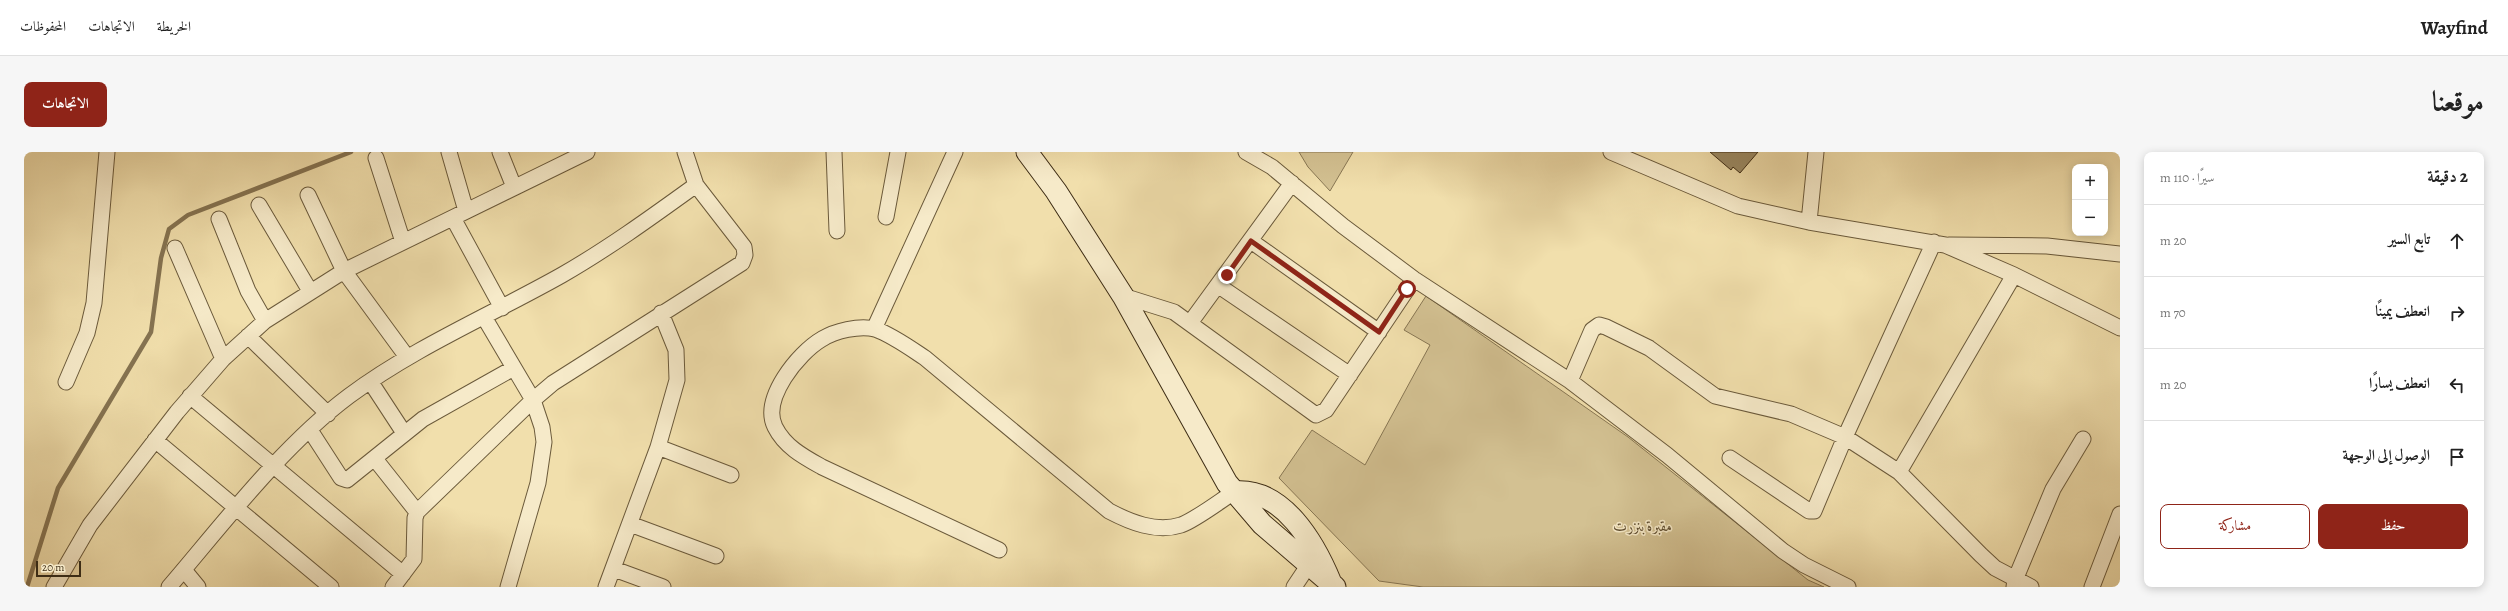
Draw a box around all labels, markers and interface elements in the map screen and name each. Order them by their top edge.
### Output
text: Wayfind [2421,15,2488,41]
text: المحفوظات [20,17,66,36]
text: الاتجاهات [88,17,135,36]
text: الخريطة [157,17,191,36]
button: الاتجاهات [24,82,107,127]
text: موقعنا [2432,83,2484,121]
map controls [2072,164,2108,236]
button: + [2072,164,2108,200]
text: 2 دقيقة [2427,165,2468,188]
text: سيرًا · 110 m [2160,169,2214,186]
button: − [2072,200,2108,236]
text: تابع السير [2388,229,2430,249]
icon: ahead [2446,230,2468,252]
text: 20 m [2160,232,2187,249]
route end [1218,266,1236,284]
route start [1398,280,1416,298]
text: انعطف يمينًا [2375,301,2430,321]
icon: right [2446,302,2468,324]
text: 70 m [2160,304,2186,321]
text: انعطف يسارًا [2369,373,2430,393]
icon: left [2446,374,2468,396]
text: 20 m [2160,376,2187,393]
text: الوصول إلى الوجهة [2343,445,2430,465]
icon: arrive [2446,446,2468,468]
button: مشاركة [2160,504,2310,549]
button: حفظ [2318,504,2468,549]
park label: مقبرة بنزرت [1614,516,1672,536]
scale bar [36,559,81,578]
text: 20 m [42,560,64,575]

